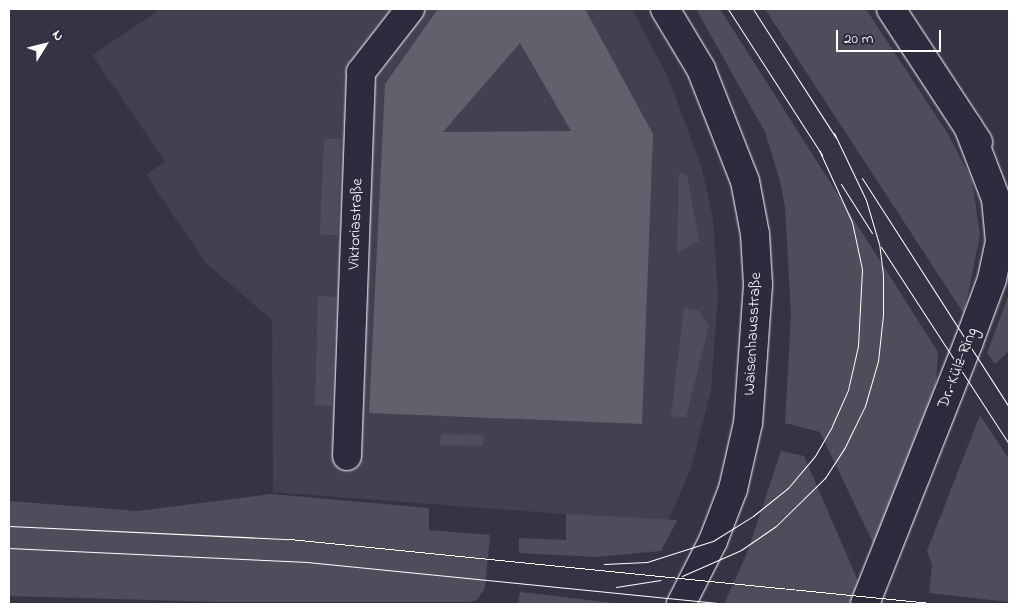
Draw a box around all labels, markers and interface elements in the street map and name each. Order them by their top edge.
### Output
north arrow [20,20,70,70]
scale bar [838,20,943,52]
text: N [46,26,69,46]
text: 20 m [844,28,873,50]
street label: Viktoriastraße [345,178,367,270]
street label: Waisenhausstraße [740,272,766,396]
street label: Dr.-Külz-Ring [934,325,982,411]

